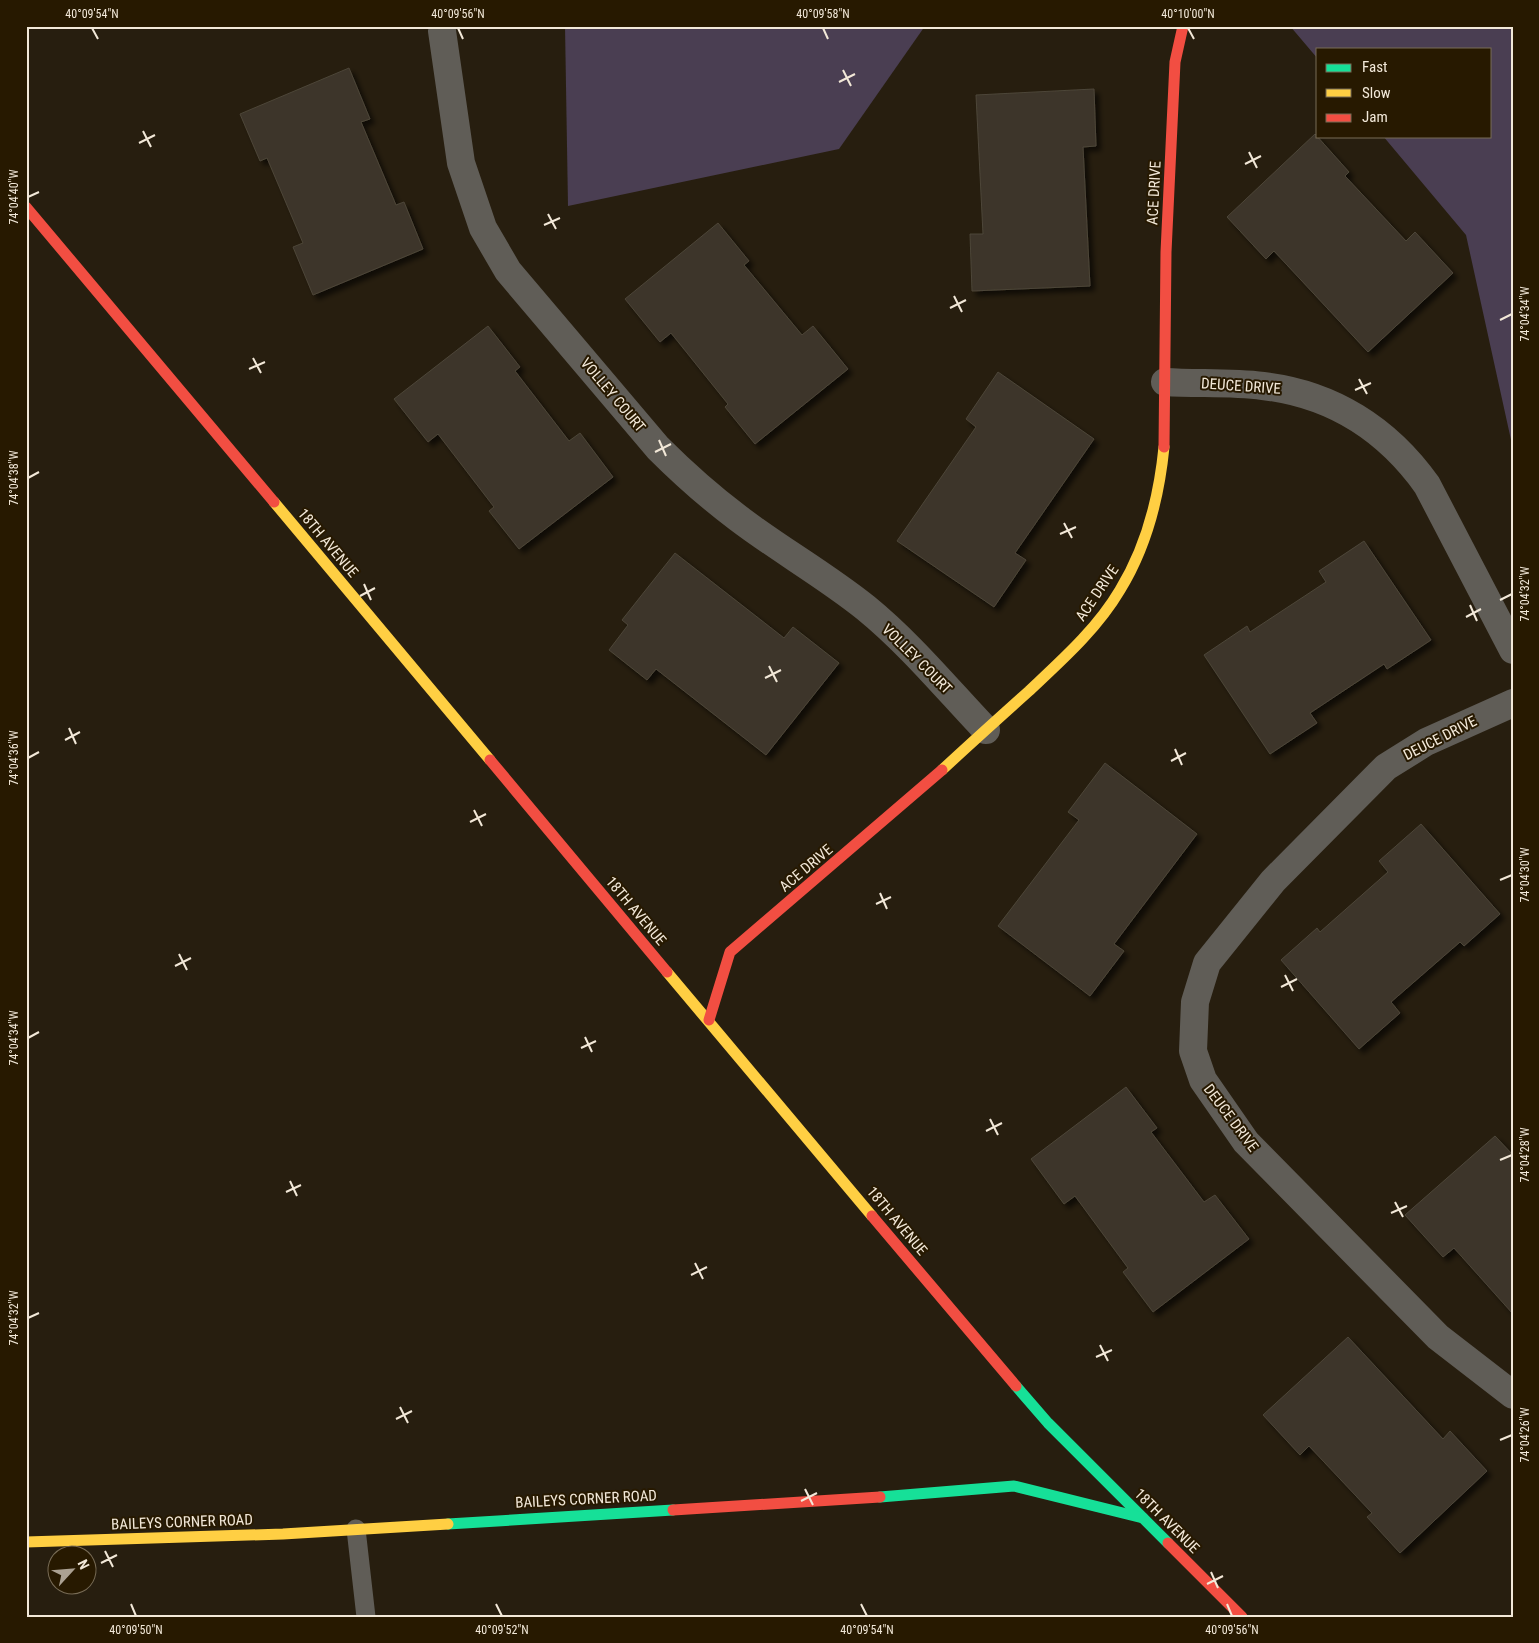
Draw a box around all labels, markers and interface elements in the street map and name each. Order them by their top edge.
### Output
text: 40°09'54"N [65,7,119,21]
text: 40°09'56"N [431,7,485,21]
text: 40°09'58"N [796,7,850,21]
text: 40°10'00"N [1161,7,1215,21]
legend [1316,48,1492,138]
text: Fast [1362,58,1387,76]
text: Slow [1362,84,1391,102]
text: Jam [1362,108,1388,126]
street label: ACE DRIVE [1143,161,1165,225]
text: 74°04'40"W [7,169,21,225]
text: 74°04'34"W [1518,286,1532,342]
street label: VOLLEY COURT [577,354,649,436]
street label: DEUCE DRIVE [1200,374,1282,398]
text: 74°04'38"W [7,450,21,506]
street label: 18TH AVENUE [294,505,362,581]
street label: ACE DRIVE [1072,561,1122,625]
text: 74°04'32"W [1518,566,1532,622]
street label: VOLLEY COURT [878,620,956,698]
street label: DEUCE DRIVE [1400,712,1480,764]
text: 74°04'36"W [7,730,21,786]
street label: ACE DRIVE [776,841,836,895]
text: 74°04'30"W [1518,847,1532,903]
street label: 18TH AVENUE [602,873,670,949]
text: 74°04'34"W [7,1010,21,1066]
street label: DEUCE DRIVE [1200,1081,1262,1155]
text: 74°04'28"W [1518,1127,1532,1183]
street label: 18TH AVENUE [863,1183,931,1259]
text: 74°04'32"W [7,1290,21,1346]
text: 74°04'26"W [1518,1407,1532,1463]
street label: 18TH AVENUE [1131,1485,1203,1557]
street label: BAILEYS CORNER ROAD [515,1486,657,1512]
street label: BAILEYS CORNER ROAD [111,1511,253,1533]
north arrow [48,1546,98,1596]
text: N [75,1557,93,1572]
text: 40°09'50"N [109,1623,163,1637]
text: 40°09'52"N [475,1623,529,1637]
text: 40°09'54"N [840,1623,894,1637]
text: 40°09'56"N [1205,1623,1259,1637]

